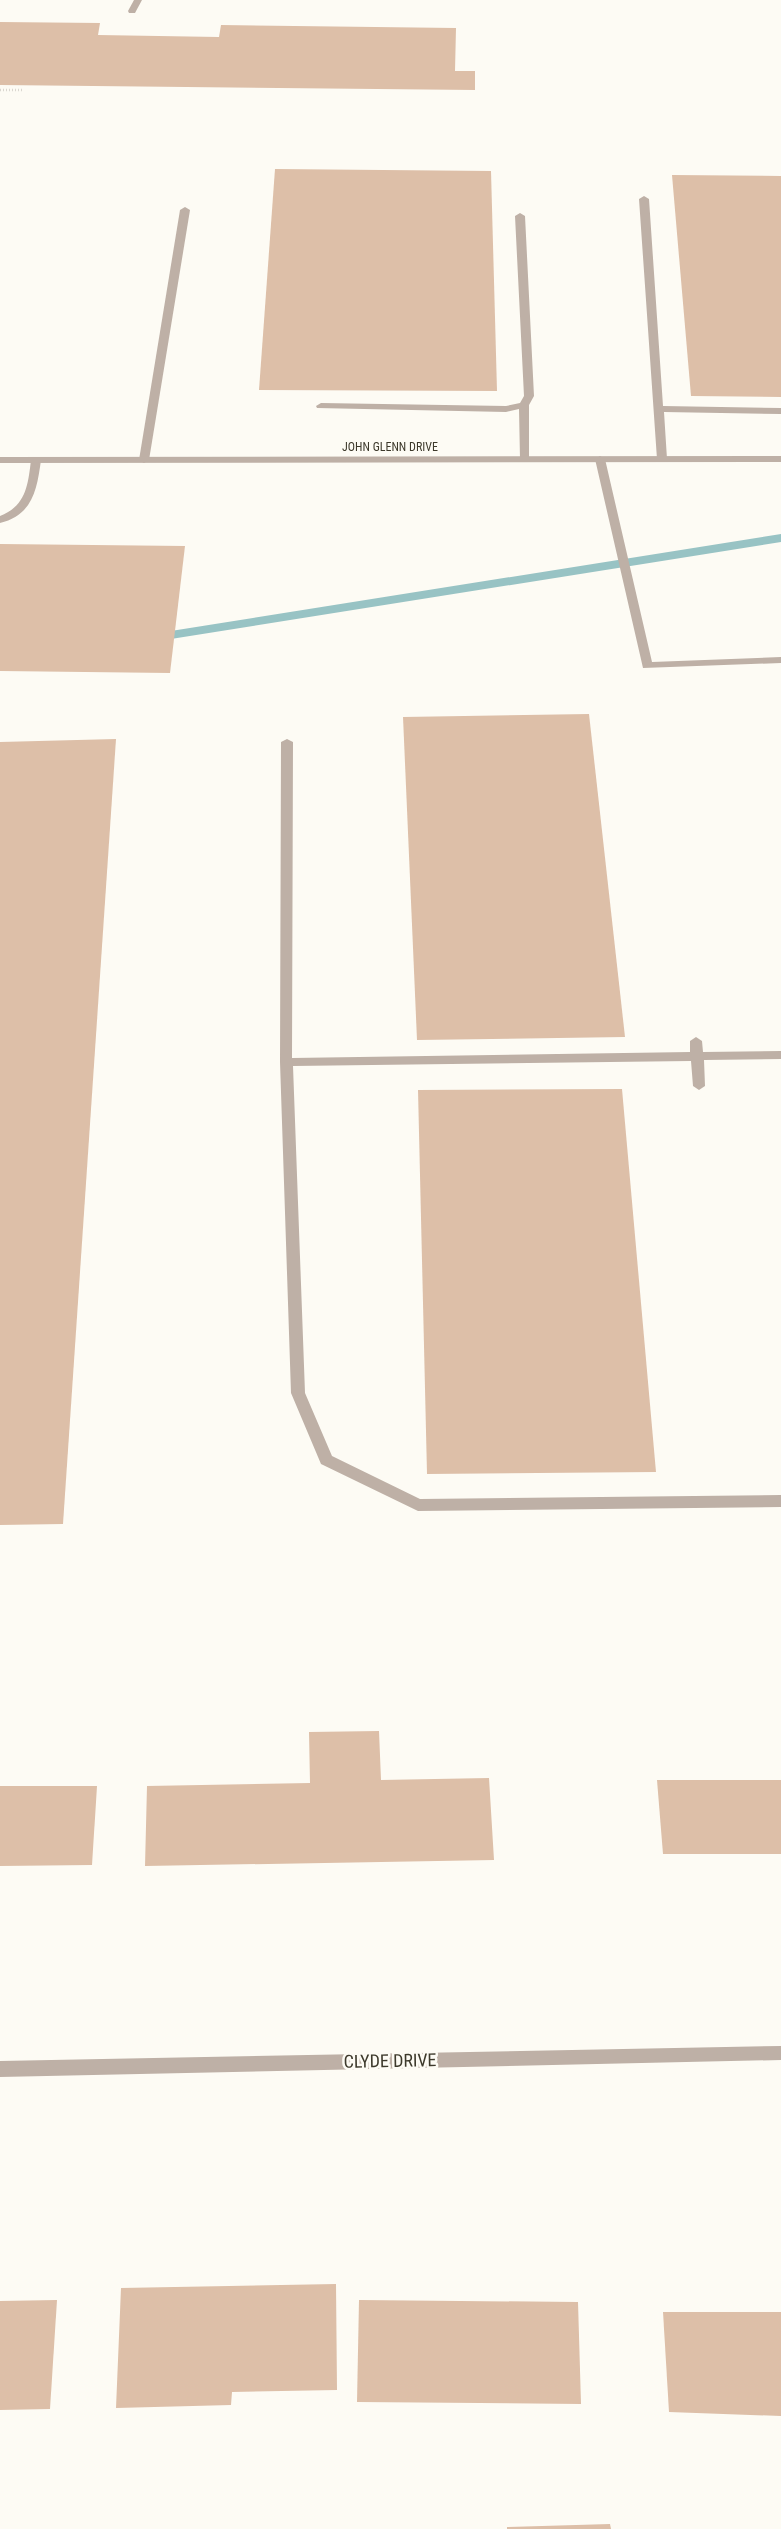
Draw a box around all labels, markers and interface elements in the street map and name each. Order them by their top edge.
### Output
street label: JOHN GLENN DRIVE [342,440,438,454]
street label: CLYDE DRIVE [343,2049,437,2072]

